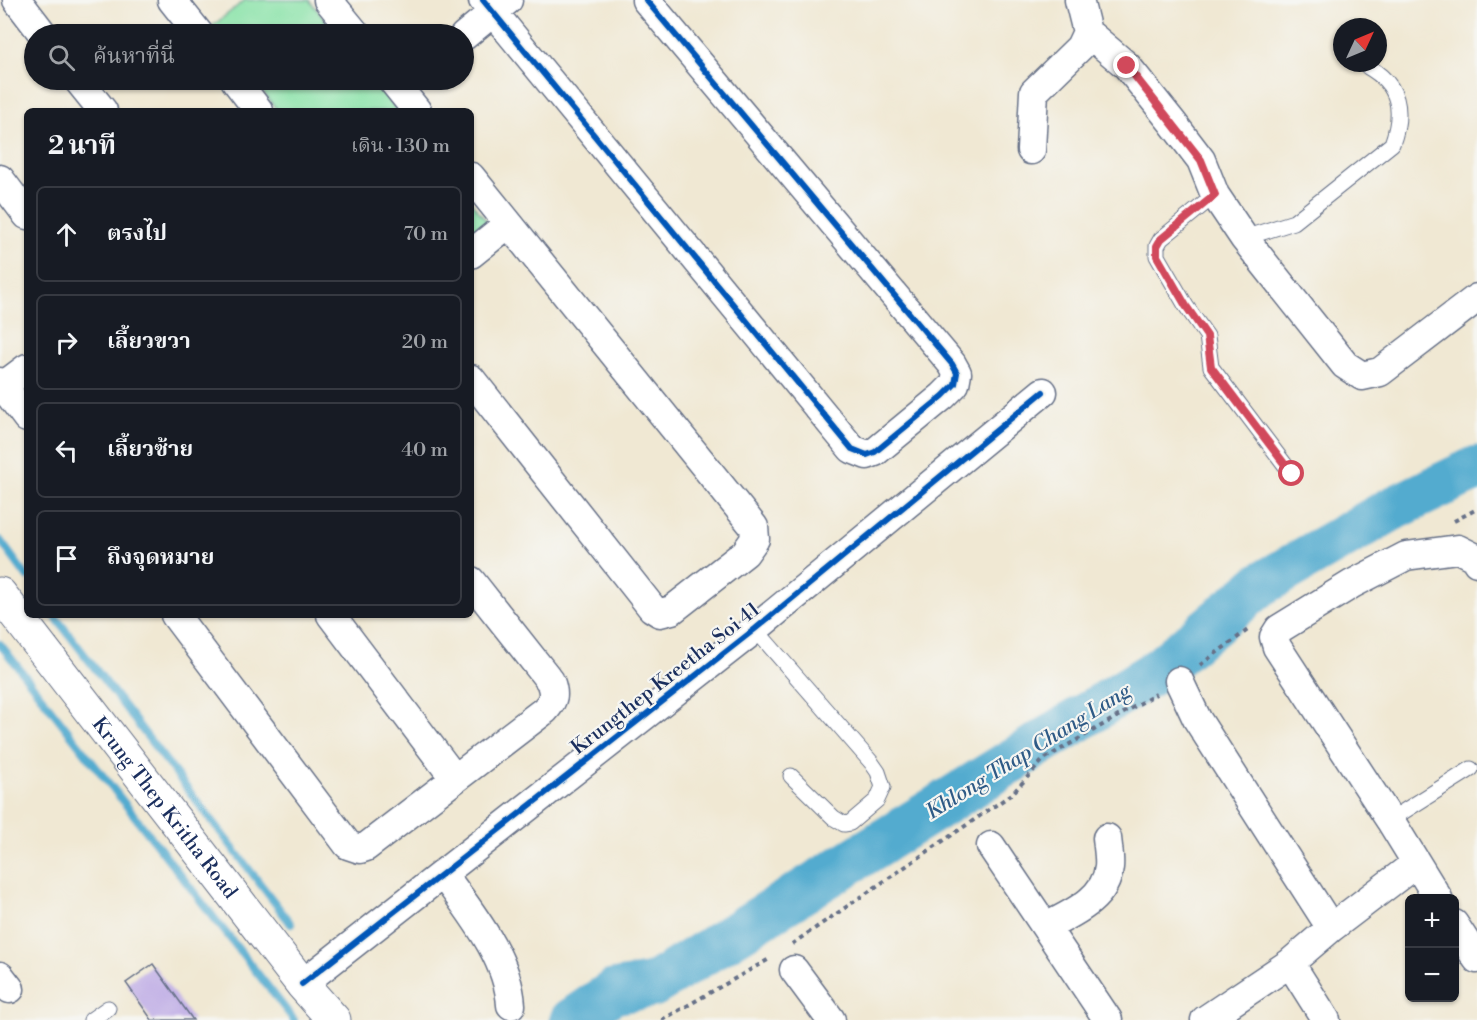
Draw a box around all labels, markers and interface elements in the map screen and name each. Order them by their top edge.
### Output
north arrow [1333,18,1387,72]
search box [24,24,474,90]
icon: search [45,41,78,74]
text: ค้นหาที่นี่ [93,43,175,70]
route end [1113,52,1139,78]
text: 2 นาที [48,130,116,162]
text: เดิน · 130 m [351,134,450,159]
icon: ahead [50,218,83,251]
text: ตรงไป [107,220,167,247]
text: 70 m [404,222,448,247]
icon: right [50,326,83,359]
text: เลี้ยวขวา [107,328,191,355]
text: 20 m [402,330,448,355]
icon: left [50,434,83,467]
text: เลี้ยวซ้าย [107,436,193,463]
text: 40 m [401,438,448,463]
route start [1278,460,1304,486]
icon: arrive [50,542,83,575]
text: ถึงจุดหมาย [107,544,214,571]
street label: Krungthep Kreetha Soi 41 [566,597,766,761]
water label: Khlong Thap Chang Lang [921,677,1137,826]
street label: Krung Thep Kritha Road [86,713,243,905]
map controls [1405,894,1459,1002]
button: + [1405,894,1459,948]
button: − [1405,948,1459,1002]

